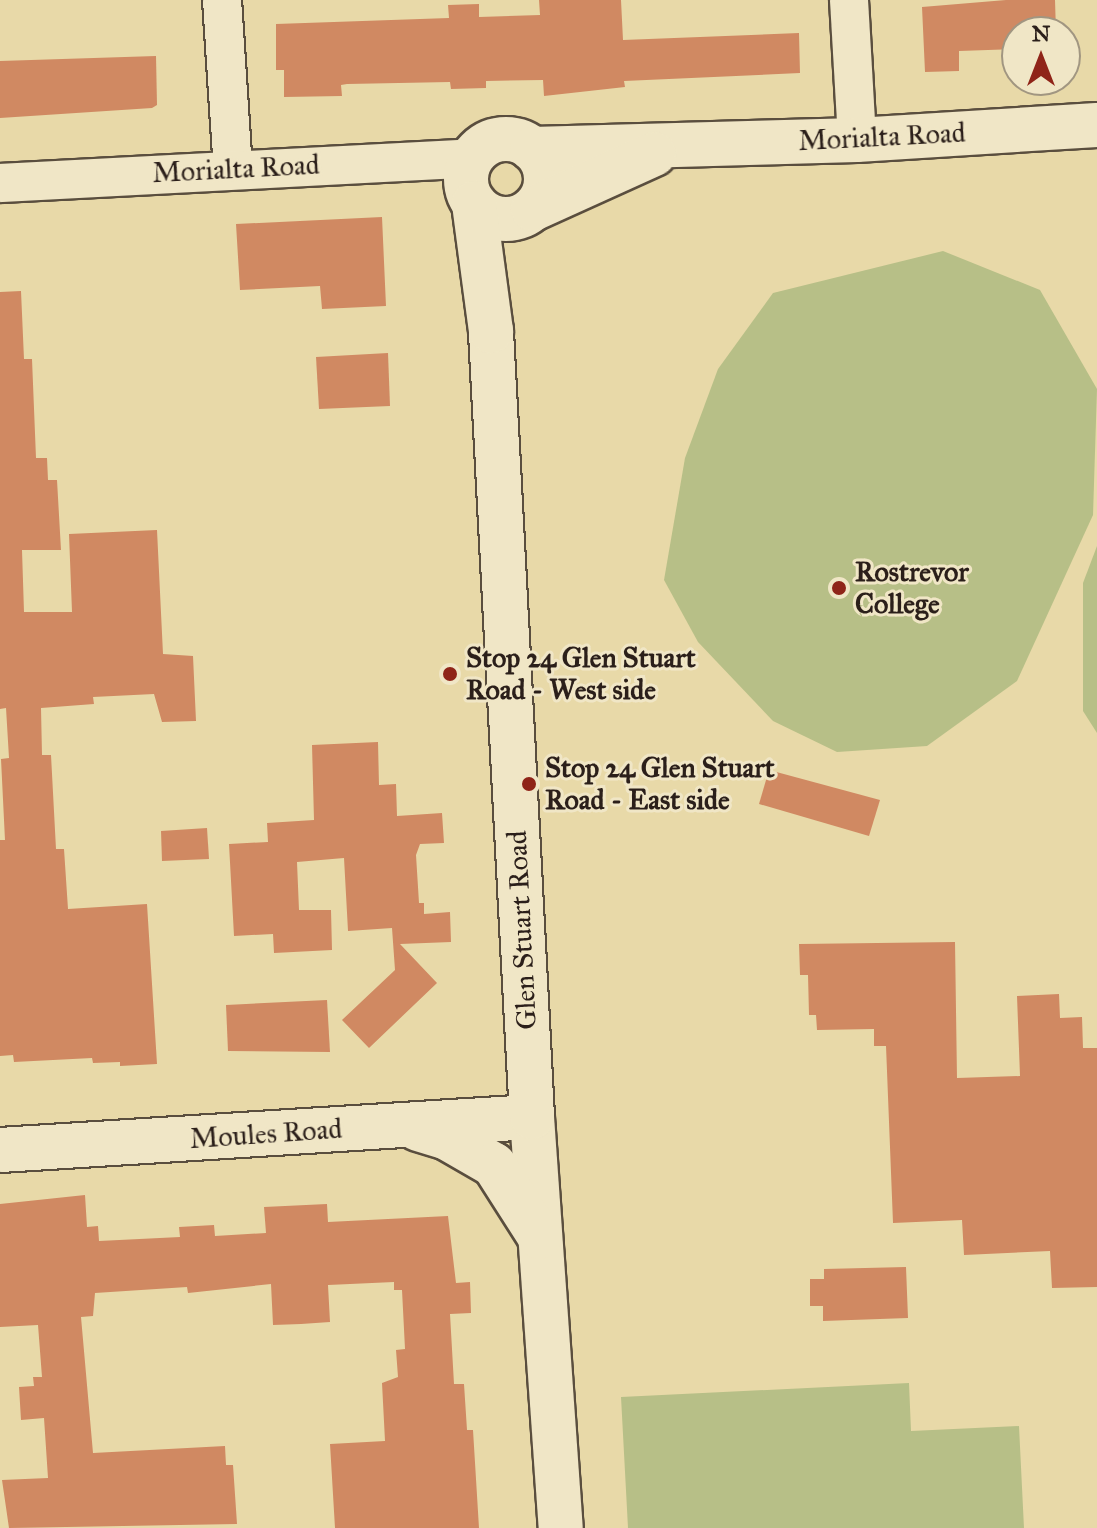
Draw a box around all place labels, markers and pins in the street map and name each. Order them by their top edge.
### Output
place label: Rostrevor College [855,555,969,621]
marker: Rostrevor College [830,579,848,597]
place label: Stop 24 Glen Stuart Road - West side [466,641,696,707]
marker: Stop 24 Glen Stuart Road - West side [441,665,459,683]
place label: Stop 24 Glen Stuart Road - East side [545,751,775,817]
marker: Stop 24 Glen Stuart Road - East side [520,775,538,793]

